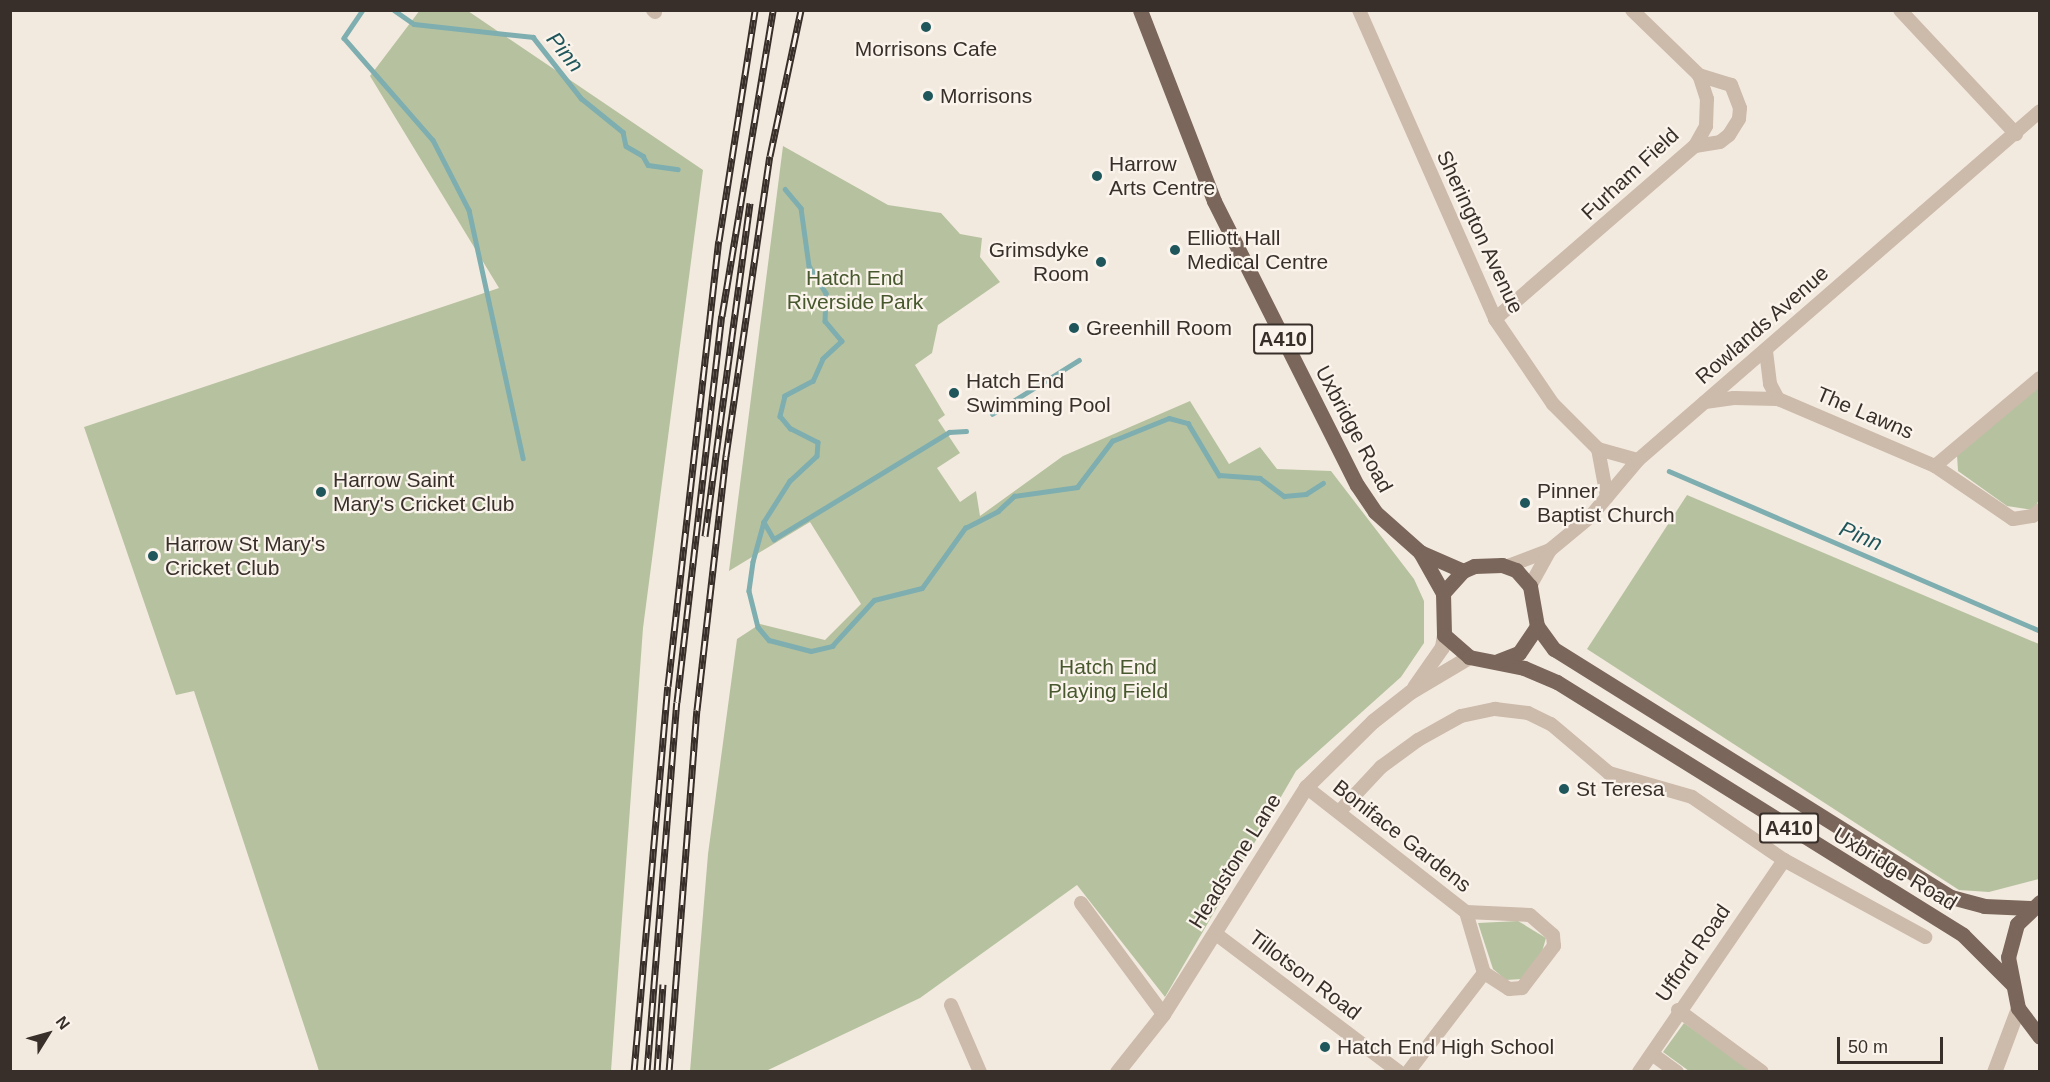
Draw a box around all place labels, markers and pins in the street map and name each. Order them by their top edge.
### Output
marker: Morrisons Cafe [919,20,933,34]
place label: Morrisons Cafe [855,36,997,62]
place label: Morrisons [940,83,1032,109]
marker: Morrisons [921,89,935,103]
place label: Harrow Arts Centre [1109,151,1215,201]
marker: Harrow Arts Centre [1090,169,1104,183]
place label: Elliott Hall Medical Centre [1187,225,1328,275]
place label: Grimsdyke Room [989,237,1089,287]
marker: Elliott Hall Medical Centre [1168,243,1182,257]
marker: Grimsdyke Room [1094,255,1108,269]
place label: Greenhill Room [1086,315,1232,341]
marker: Greenhill Room [1067,321,1081,335]
place label: Hatch End Swimming Pool [966,368,1111,418]
marker: Hatch End Swimming Pool [947,386,961,400]
place label: Harrow Saint Mary's Cricket Club [333,467,514,517]
place label: Pinner Baptist Church [1537,478,1675,528]
marker: Harrow Saint Mary's Cricket Club [314,485,328,499]
marker: Pinner Baptist Church [1518,496,1532,510]
place label: Harrow St Mary's Cricket Club [165,531,325,581]
marker: Harrow St Mary's Cricket Club [146,549,160,563]
place label: St Teresa [1576,776,1665,802]
marker: St Teresa [1557,782,1571,796]
place label: Hatch End High School [1337,1034,1554,1060]
marker: Hatch End High School [1318,1040,1332,1054]

